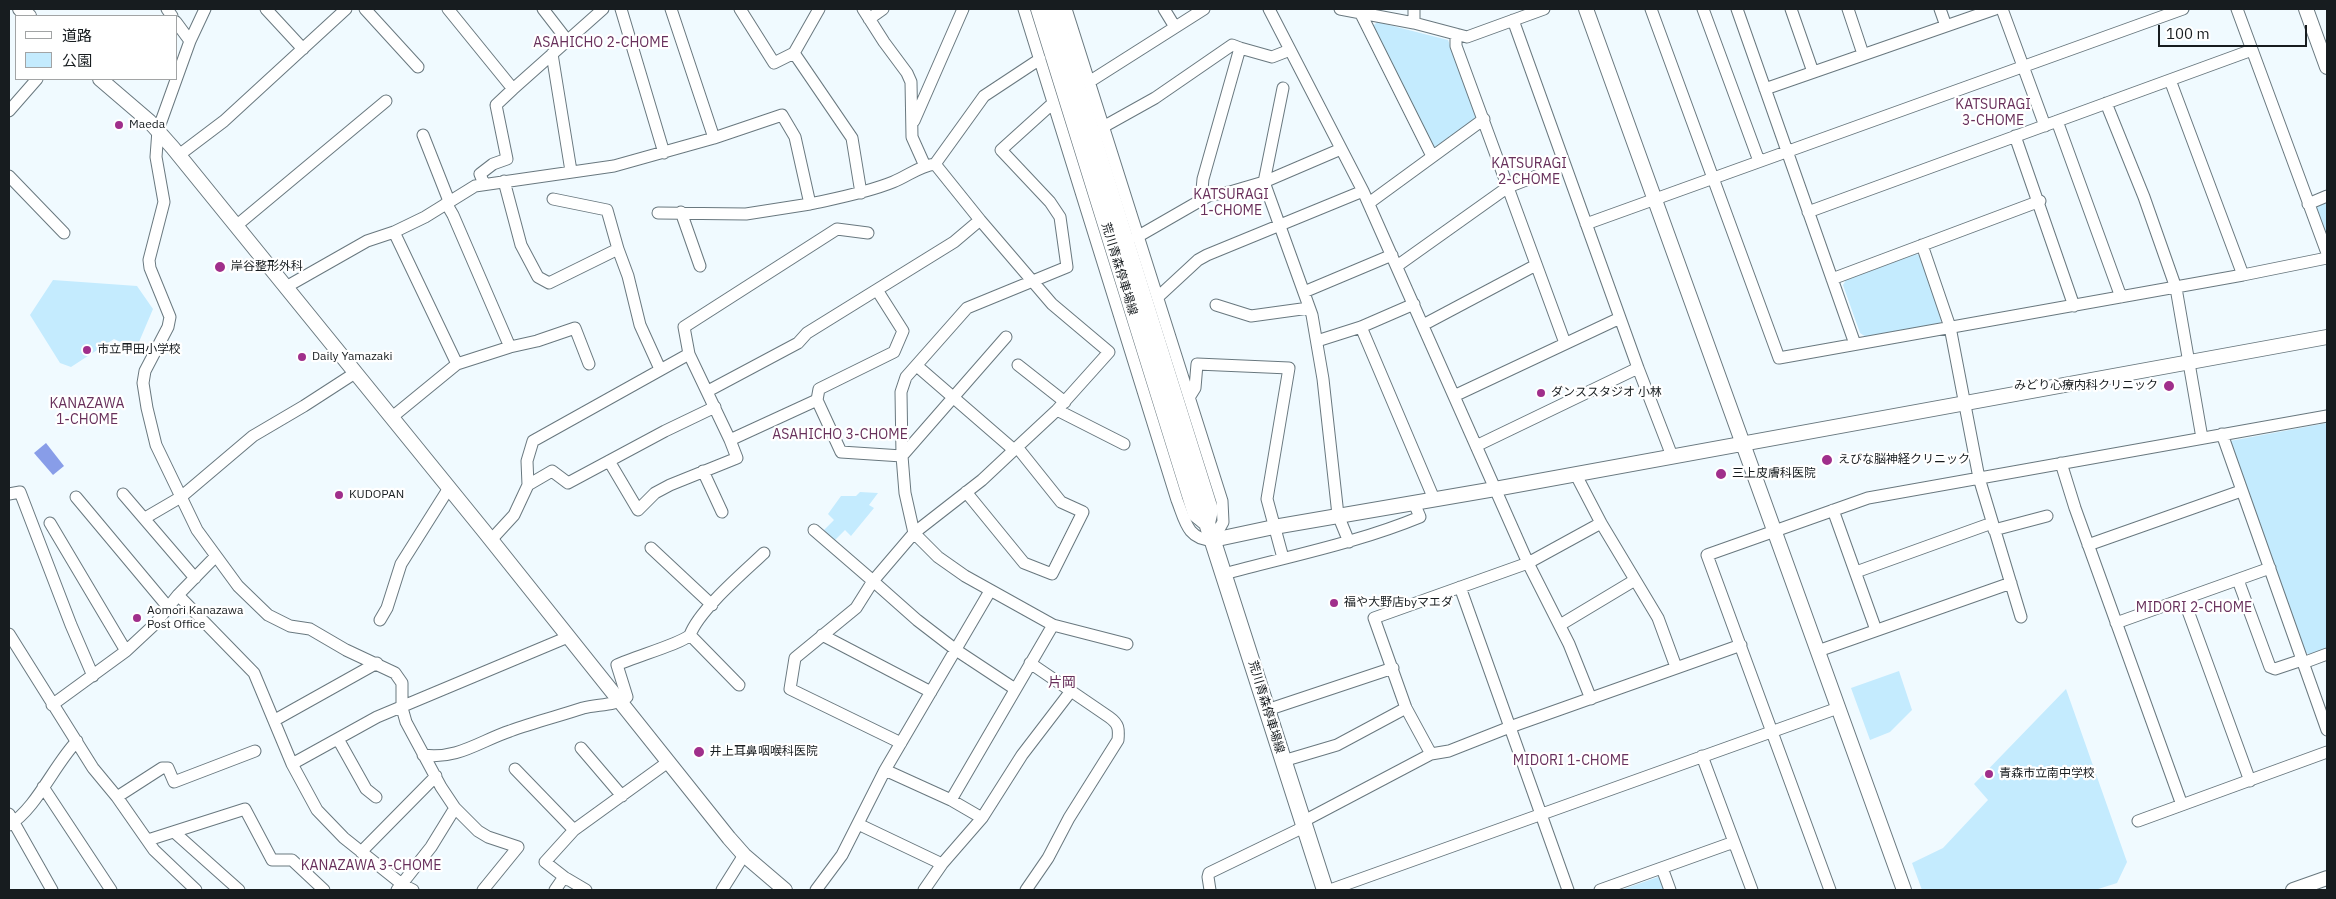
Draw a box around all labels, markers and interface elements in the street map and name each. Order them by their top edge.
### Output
legend [15,15,178,80]
scale bar [2161,15,2310,47]
text: 100 m [2166,24,2210,43]
text: 道路 [62,26,92,45]
district label: ASAHICHO 2-CHOME [523,35,679,51]
text: 公園 [62,51,92,70]
district label: KATSURAGI 3-CHOME [1950,97,2036,130]
place label: Maeda [129,118,165,132]
marker: Maeda [113,119,125,131]
district label: KATSURAGI 2-CHOME [1486,156,1572,188]
district label: KATSURAGI 1-CHOME [1188,187,1274,220]
street label: 荒川青森停車場線 [1098,221,1140,317]
marker: 岸谷整形外科 [213,260,227,274]
place label: 岸谷整形外科 [231,260,303,274]
place label: 市立甲田小学校 [97,343,181,357]
marker: 市立甲田小学校 [81,344,93,356]
place label: Daily Yamazaki [312,350,393,364]
marker: Daily Yamazaki [296,351,308,363]
place label: みどり心療内科クリニック [2014,379,2158,393]
marker: みどり心療内科クリニック [2162,379,2176,393]
place label: ダンススタジオ 小林 [1551,386,1662,400]
marker: ダンススタジオ 小林 [1535,387,1547,399]
district label: KANAZAWA 1-CHOME [44,396,130,428]
district label: ASAHICHO 3-CHOME [762,427,918,443]
marker: えびな脳神経クリニック [1820,453,1834,467]
place label: えびな脳神経クリニック [1838,453,1970,467]
marker: 三上皮膚科医院 [1714,467,1728,481]
place label: 三上皮膚科医院 [1732,467,1816,481]
place label: KUDOPAN [349,488,404,502]
marker: KUDOPAN [333,489,345,501]
place label: 福や大野店byマエダ [1344,596,1453,610]
marker: 福や大野店byマエダ [1328,597,1340,609]
district label: MIDORI 2-CHOME [2127,600,2261,616]
place label: Aomori Kanazawa Post Office [147,604,243,632]
marker: Aomori Kanazawa Post Office [131,612,143,624]
street label: 荒川青森停車場線 [1245,659,1287,755]
district label: 片岡 [1048,675,1076,691]
marker: 井上耳鼻咽喉科医院 [692,745,706,759]
place label: 井上耳鼻咽喉科医院 [710,745,818,759]
district label: MIDORI 1-CHOME [1504,753,1638,769]
place label: 青森市立南中学校 [1999,767,2095,781]
marker: 青森市立南中学校 [1983,768,1995,780]
district label: KANAZAWA 3-CHOME [291,858,451,874]

